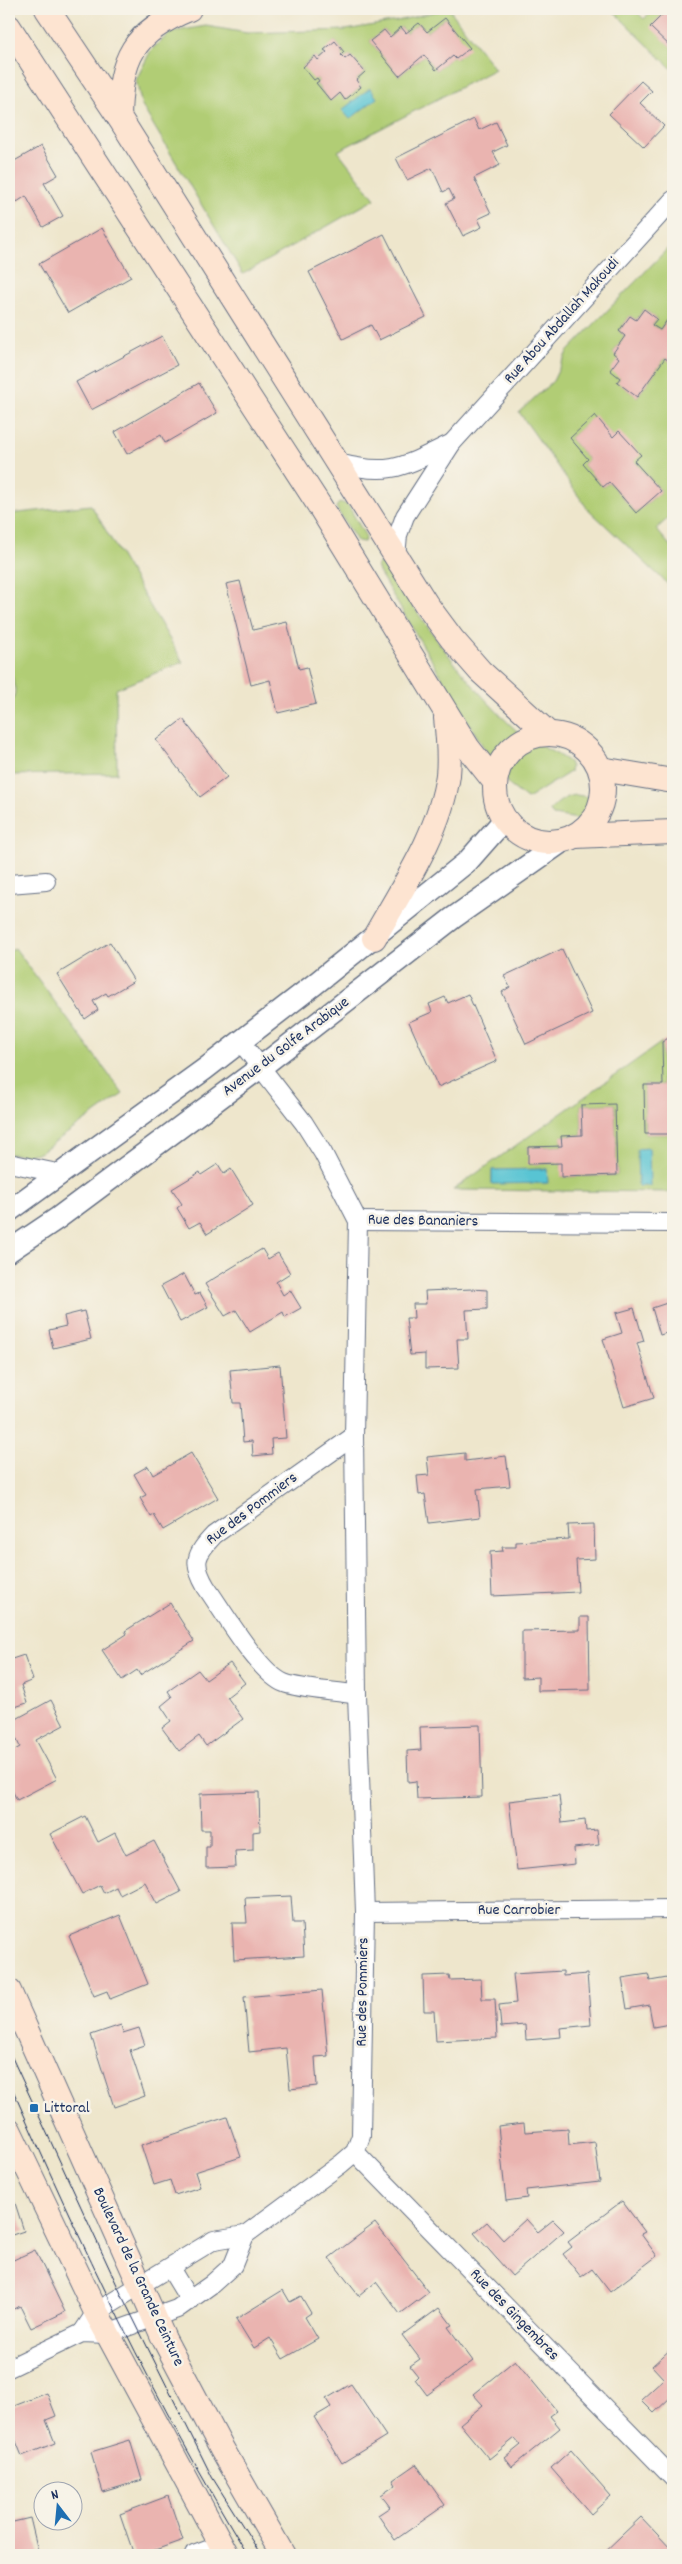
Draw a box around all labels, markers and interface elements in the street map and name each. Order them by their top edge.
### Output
street label: Rue Abou Abdallah Makoudi [499,253,625,389]
street label: Avenue du Golfe Arabique [218,991,354,1103]
street label: Rue des Bananiers [368,1209,479,1233]
street label: Rue des Pommiers [201,1467,303,1551]
street label: Rue Carrobier [478,1899,560,1922]
street label: Rue des Pommiers [351,1937,375,2047]
place label: Littoral [44,2097,90,2120]
marker: Littoral [28,2102,40,2114]
street label: Boulevard de la Grande Ceinture [86,2184,190,2370]
street label: Rue des Gingembres [464,2264,564,2366]
north arrow [32,2482,82,2532]
text: N [49,2485,61,2506]

